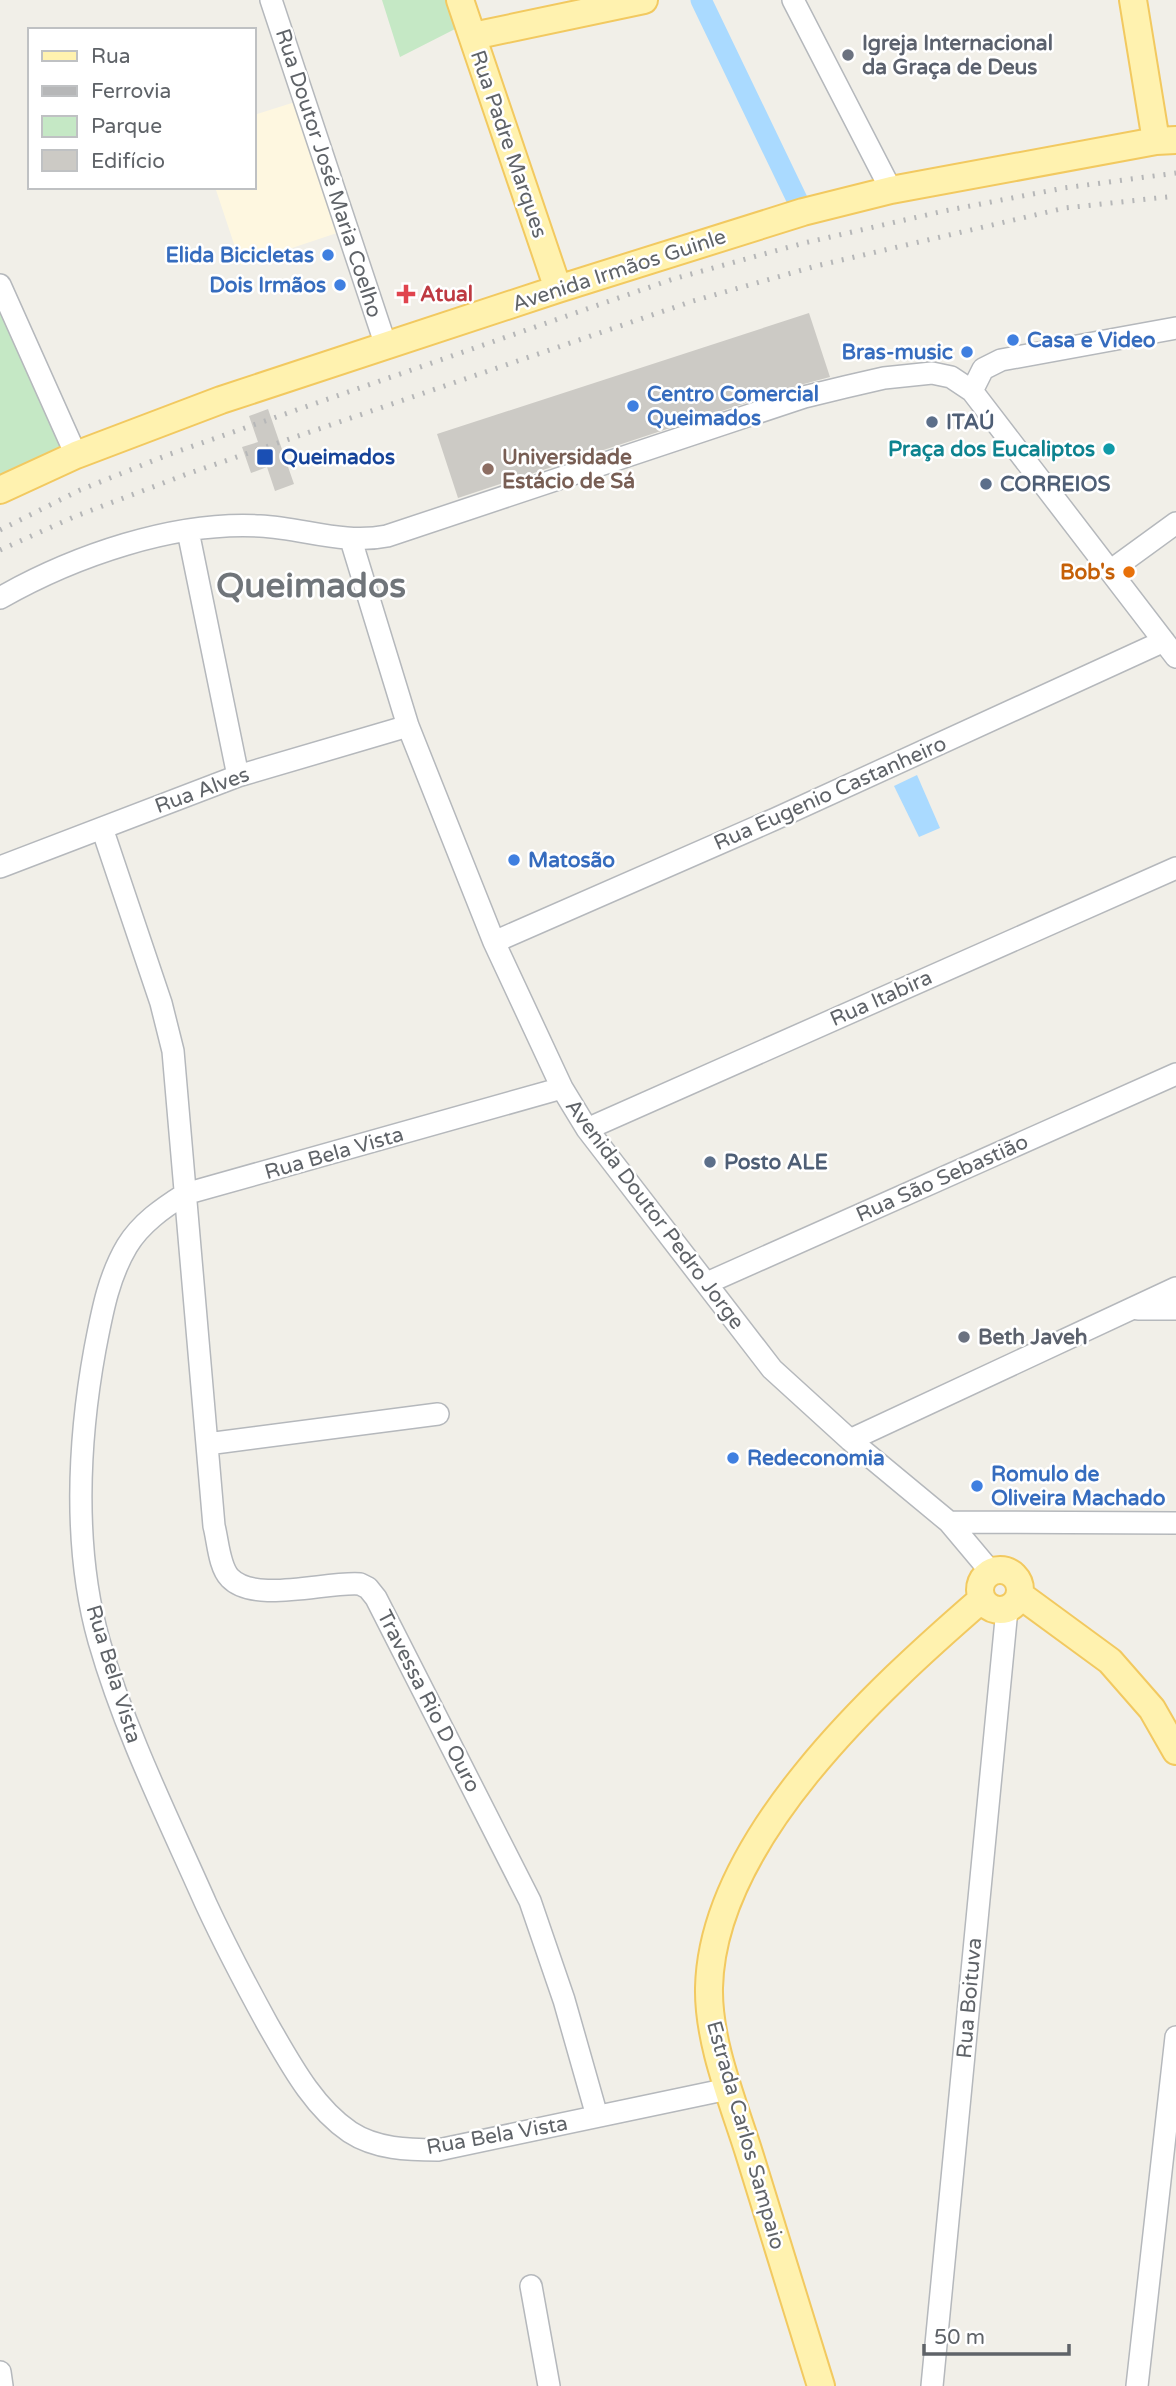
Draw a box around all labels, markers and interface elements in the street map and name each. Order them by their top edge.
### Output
street label: Rua Doutor José Maria Coelho [270,25,387,321]
legend [28,28,256,189]
place label: Igreja Internacional da Graça de Deus [862,31,1053,80]
text: Rua [91,44,131,69]
street label: Rua Padre Marques [465,47,552,241]
marker: Igreja Internacional da Graça de Deus [840,47,856,63]
text: Ferrovia [91,79,171,104]
text: Parque [91,114,162,139]
text: Edifício [91,149,165,174]
street label: Avenida Irmãos Guinle [509,224,729,317]
place label: Elida Bicicletas [165,243,314,268]
marker: Elida Bicicletas [320,247,336,263]
place label: Dois Irmãos [209,273,326,298]
marker: Dois Irmãos [332,277,348,293]
place label: Atual [420,282,473,307]
marker: Atual [398,286,414,302]
place label: Casa e Video [1027,328,1156,353]
marker: Casa e Video [1005,332,1021,348]
place label: Bras-music [842,340,953,365]
marker: Bras-music [959,344,975,360]
place label: Centro Comercial Queimados [647,382,819,431]
marker: Centro Comercial Queimados [625,398,641,414]
place label: ITAÚ [946,409,995,435]
marker: ITAÚ [924,414,940,430]
place label: Praça dos Eucaliptos [888,437,1095,462]
marker: Praça dos Eucaliptos [1101,441,1117,457]
place label: Queimados [281,445,395,470]
place label: Universidade Estácio de Sá [502,445,635,494]
marker: Queimados [255,447,275,467]
marker: Universidade Estácio de Sá [480,461,496,477]
place label: CORREIOS [1000,472,1111,497]
marker: CORREIOS [978,476,994,492]
place label: Bob's [1060,560,1115,585]
marker: Bob's [1121,564,1137,580]
district label: Queimados [216,565,406,607]
street label: Rua Eugenio Castanheiro [710,731,950,856]
street label: Rua Alves [152,762,253,819]
place label: Matosão [528,848,615,873]
marker: Matosão [506,852,522,868]
street label: Rua Itabira [826,965,936,1032]
street label: Avenida Doutor Pedro Jorge [560,1094,749,1334]
street label: Rua Bela Vista [262,1122,406,1185]
street label: Rua São Sebastião [852,1129,1032,1228]
place label: Posto ALE [724,1150,828,1175]
marker: Posto ALE [702,1154,718,1170]
place label: Beth Javeh [978,1325,1088,1350]
marker: Beth Javeh [956,1329,972,1345]
place label: Redeconomia [747,1446,885,1471]
marker: Redeconomia [725,1450,741,1466]
place label: Romulo de Oliveira Machado [991,1462,1166,1511]
marker: Romulo de Oliveira Machado [969,1478,985,1494]
street label: Rua Bela Vista [81,1602,146,1746]
street label: Travessa Rio D Ouro [372,1606,485,1797]
street label: Rua Boituva [952,1937,987,2059]
street label: Estrada Carlos Sampaio [701,2018,790,2252]
street label: Rua Bela Vista [424,2111,570,2160]
scale bar [924,2312,1069,2356]
text: 50 m [934,2325,985,2350]

